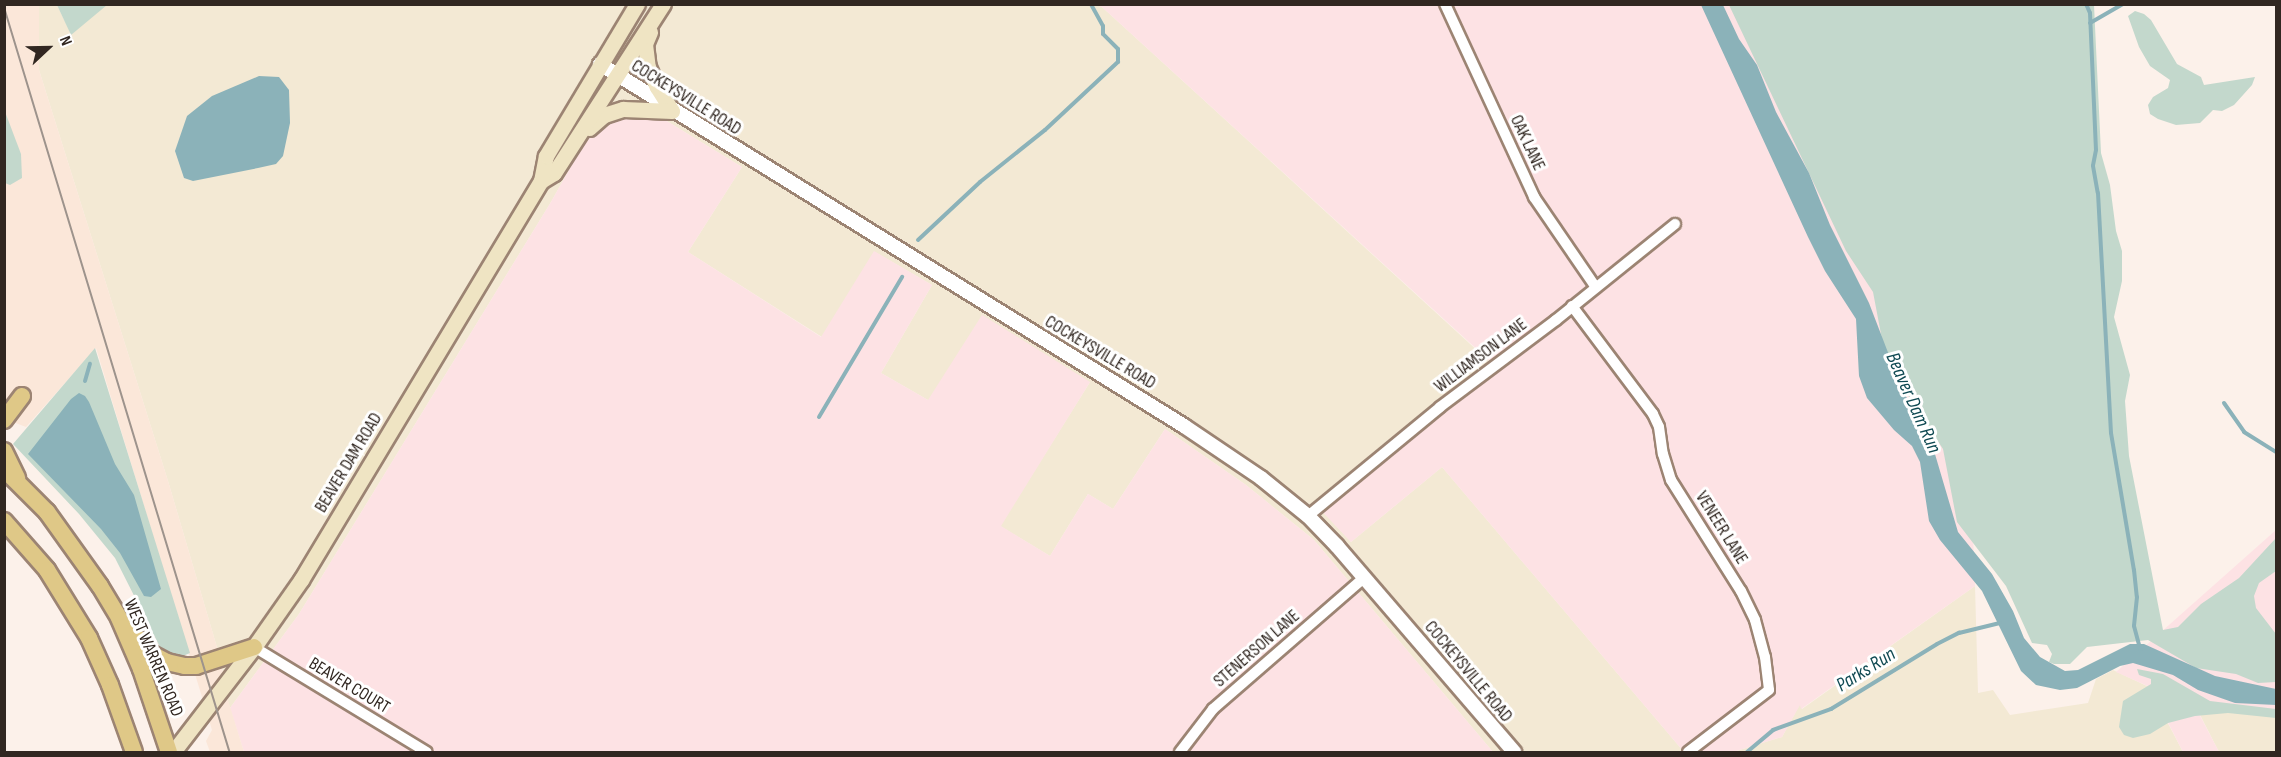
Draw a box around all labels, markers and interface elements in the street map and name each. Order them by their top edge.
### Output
north arrow [18,18,78,78]
text: N [55,34,76,49]
street label: COCKEYSVILLE ROAD [627,56,745,140]
street label: OAK LANE [1505,112,1549,174]
street label: COCKEYSVILLE ROAD [1041,311,1159,395]
street label: WILLIAMSON LANE [1430,314,1532,398]
water label: Beaver Dam Run [1880,349,1946,457]
street label: BEAVER DAM ROAD [311,409,387,517]
street label: VENEER LANE [1690,488,1752,568]
street label: WEST WARREN ROAD [119,596,187,720]
street label: STENERSON LANE [1210,606,1304,692]
street label: COCKEYSVILLE ROAD [1419,617,1517,727]
water label: Parks Run [1832,643,1900,697]
street label: BEAVER COURT [304,653,394,719]

